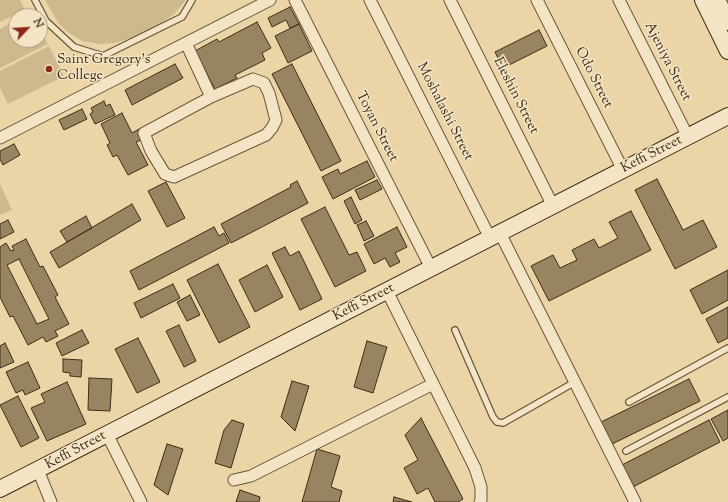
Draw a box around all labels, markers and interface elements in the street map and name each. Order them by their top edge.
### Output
north arrow [8,8,48,48]
text: N [29,16,47,31]
street label: Ajeniya Street [640,20,694,104]
street label: Odo Street [570,45,616,111]
place label: Saint Gregory's College [57,53,150,86]
street label: Eleshin Street [488,55,542,137]
street label: Moshalashi Street [412,60,476,164]
marker: Saint Gregory's College [44,64,54,74]
street label: Toyan Street [351,89,401,165]
street label: Keffi Street [619,132,685,178]
street label: Keffi Street [331,280,397,326]
street label: Keffi Street [43,428,109,474]

